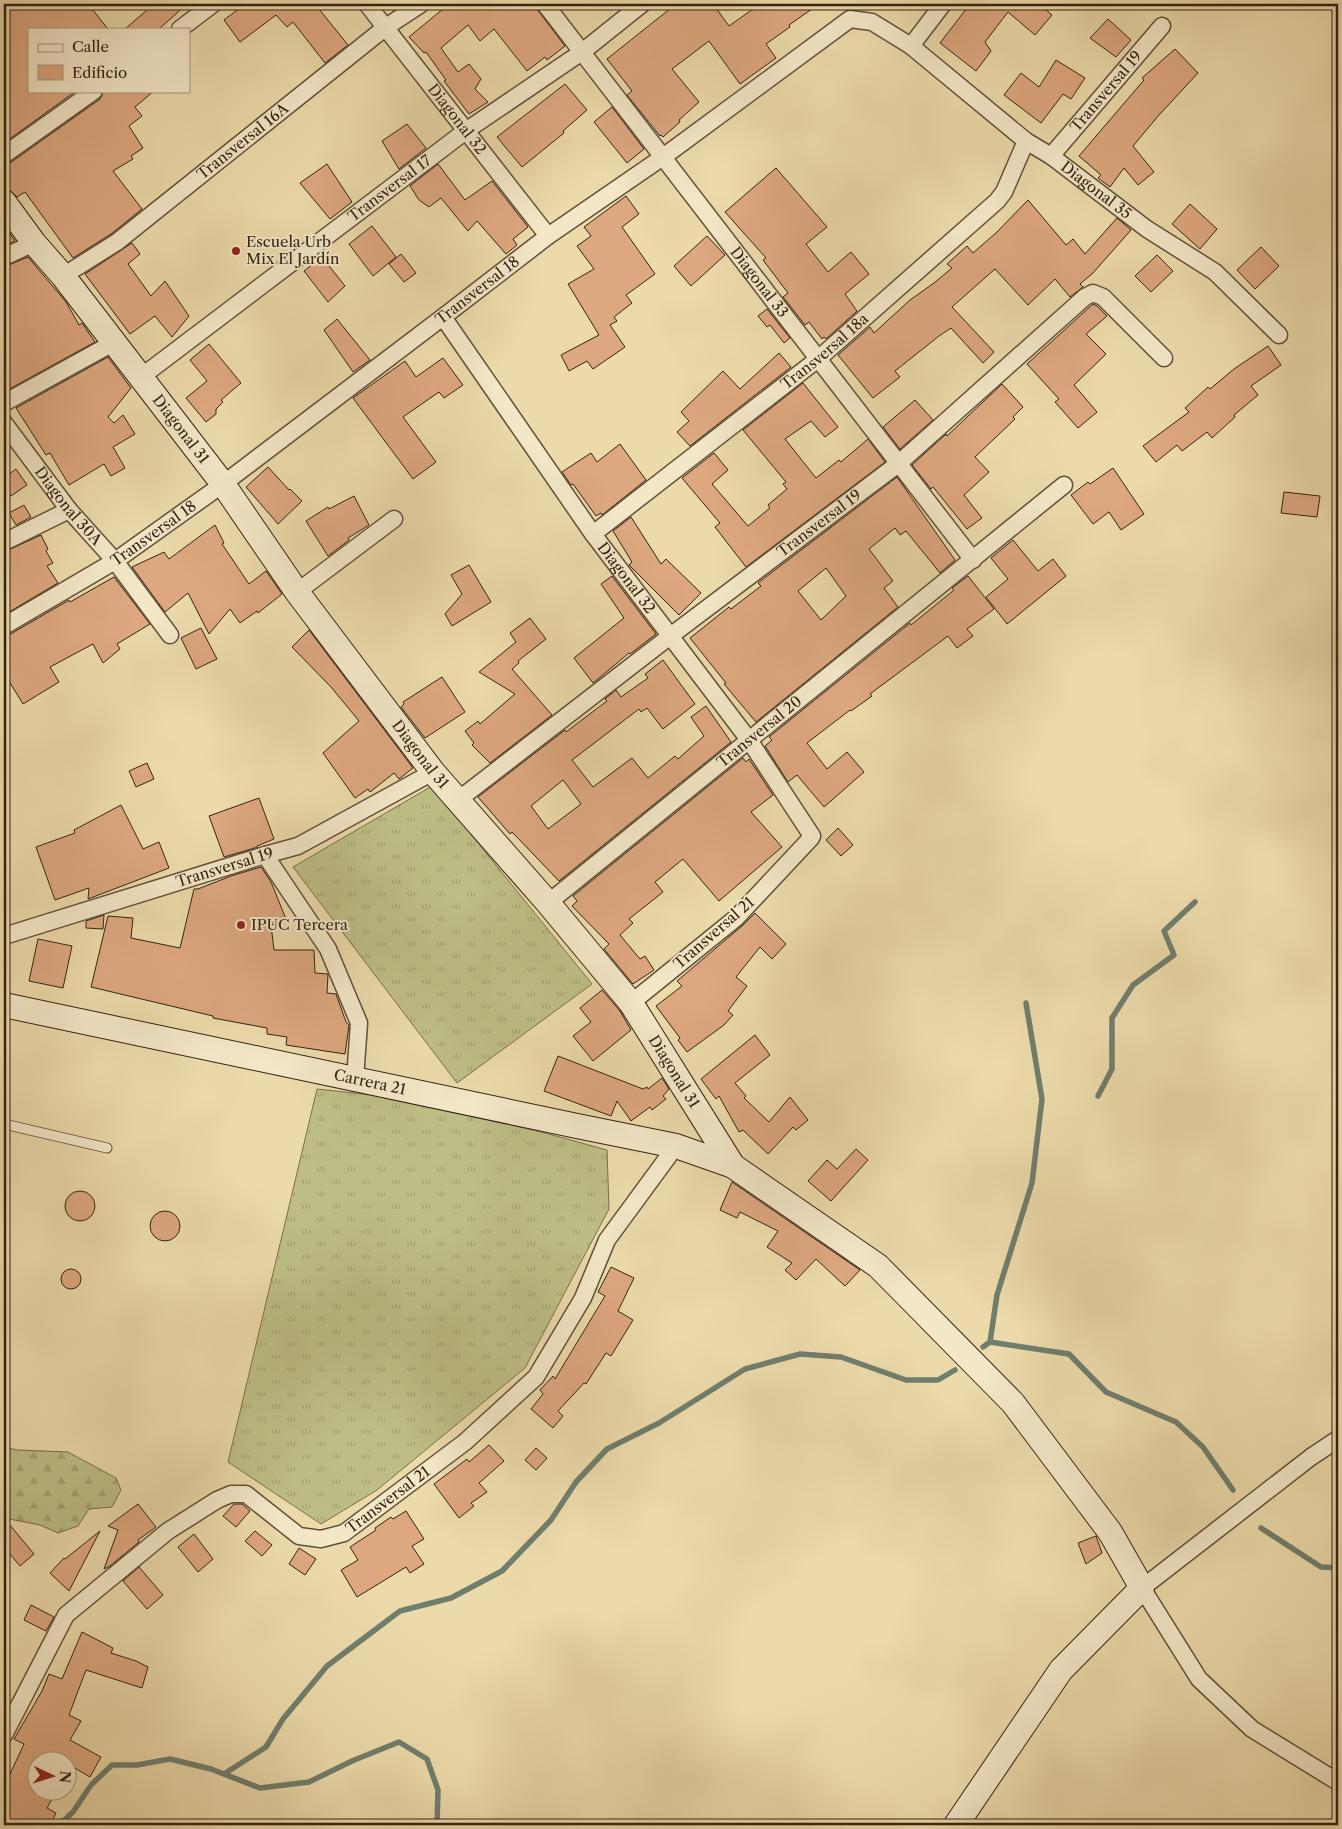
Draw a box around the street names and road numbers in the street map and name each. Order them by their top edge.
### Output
street label: Transversal 19 [1066,47,1146,136]
street label: Diagonal 32 [424,80,491,158]
street label: Transversal 16A [193,98,293,183]
street label: Transversal 17 [344,150,435,226]
street label: Diagonal 35 [1057,157,1136,223]
street label: Diagonal 33 [726,243,793,321]
street label: Transversal 18 [431,252,523,328]
street label: Transversal 18a [777,309,872,393]
street label: Diagonal 31 [149,391,214,468]
street label: Diagonal 30A [31,463,107,550]
street label: Transversal 19 [773,485,865,561]
street label: Transversal 18 [107,496,200,570]
street label: Diagonal 32 [594,538,660,617]
street label: Transversal 20 [713,691,805,771]
street label: Diagonal 31 [388,716,454,793]
street label: Transversal 19 [174,843,275,891]
street label: Transversal 21 [669,892,758,973]
street label: Diagonal 31 [645,1032,705,1112]
street label: Carrera 21 [332,1065,409,1099]
street label: Transversal 21 [342,1461,434,1537]

